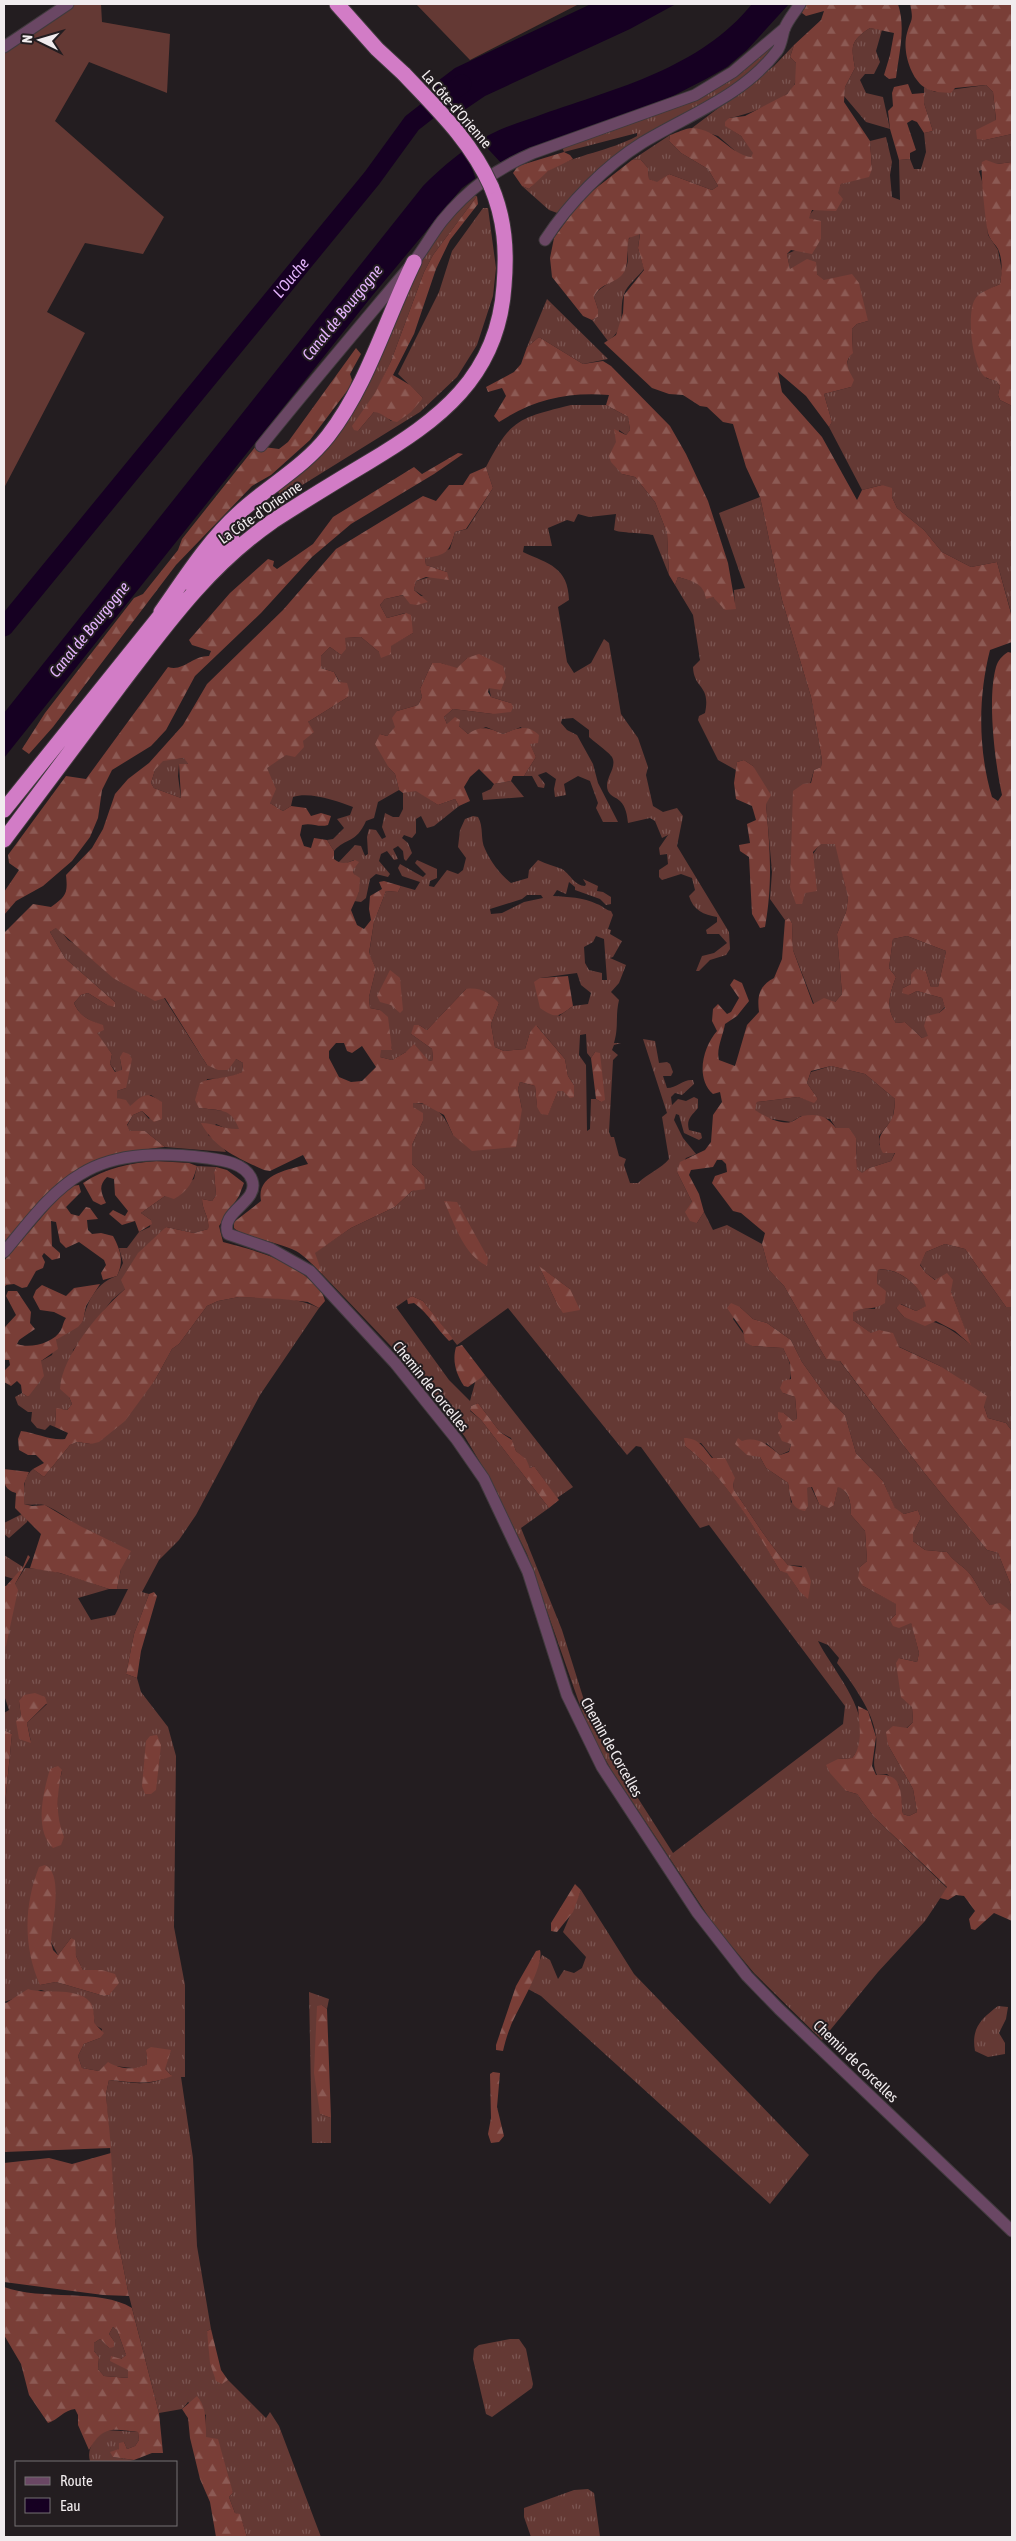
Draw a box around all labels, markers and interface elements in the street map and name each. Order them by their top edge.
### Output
north arrow [15,15,65,65]
text: N [19,34,35,44]
street label: La Côte-d'Orienne [419,67,496,152]
water label: L'Ouche [269,254,312,301]
water label: Canal de Bourgogne [298,261,387,364]
street label: La Côte-d'Orienne [215,477,305,547]
water label: Canal de Bourgogne [45,578,134,681]
street label: Chemin de Corcelles [390,1338,472,1434]
street label: Chemin de Corcelles [578,1694,646,1800]
street label: Chemin de Corcelles [810,2016,902,2106]
legend [15,2461,178,2526]
text: Route [60,2472,93,2489]
text: Eau [60,2497,81,2514]

